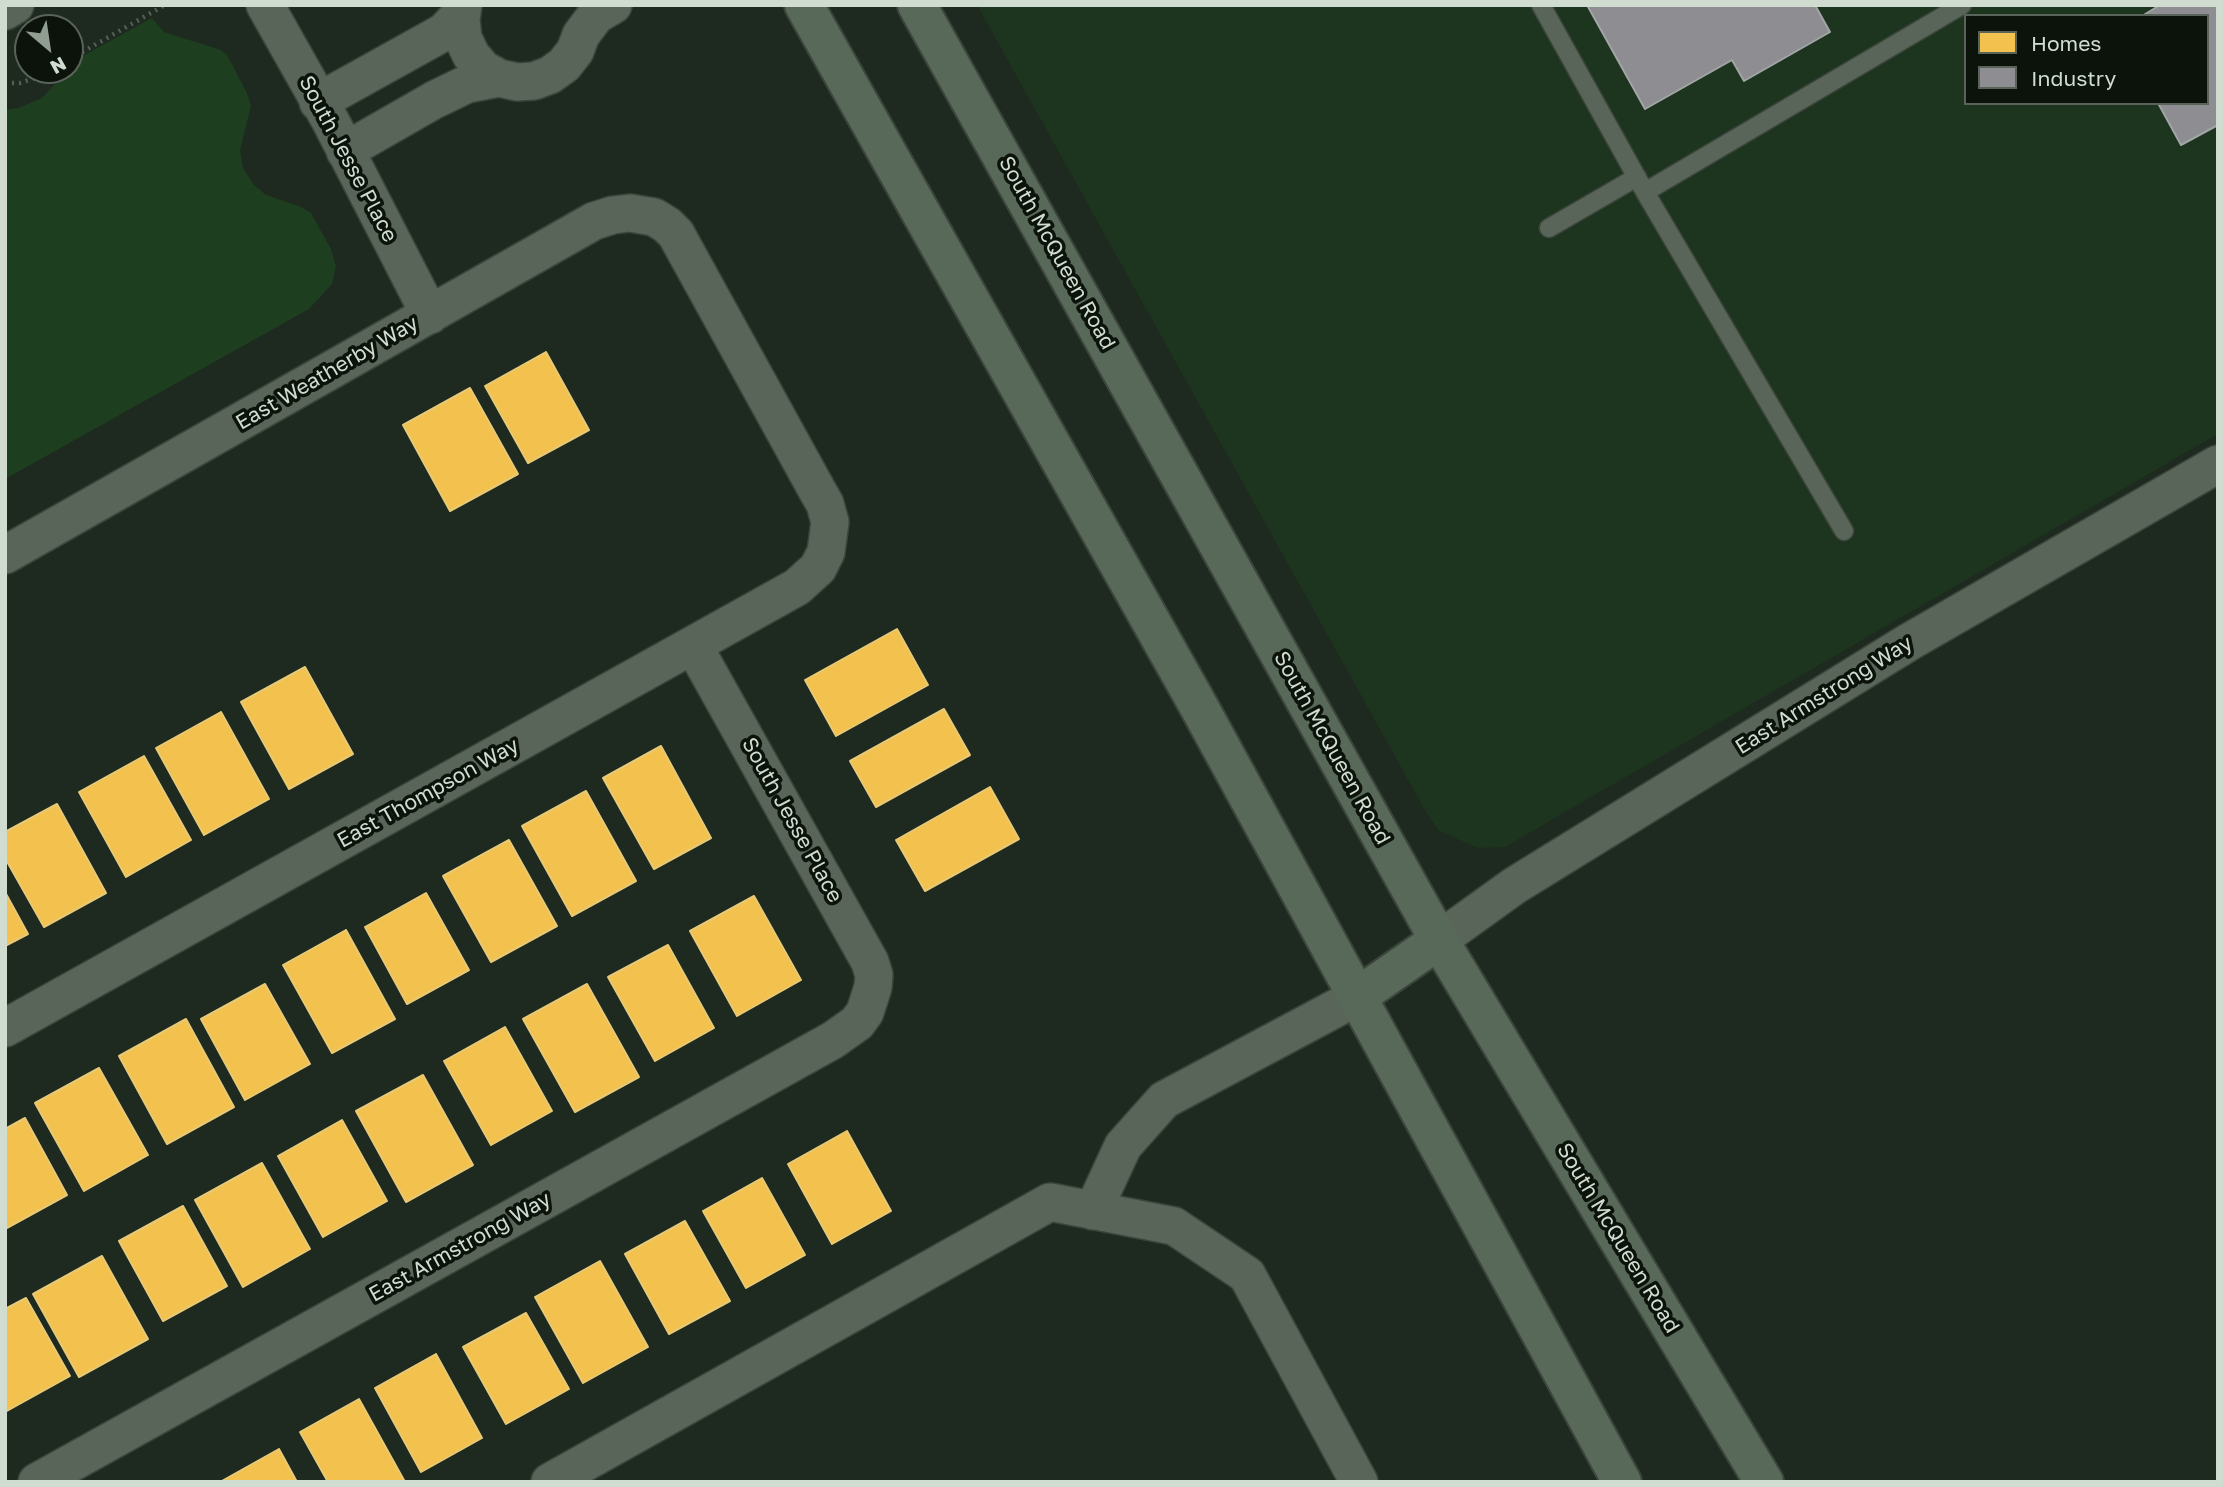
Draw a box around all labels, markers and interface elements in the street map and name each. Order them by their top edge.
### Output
north arrow [14,14,84,84]
legend [1964,14,2209,105]
text: Homes [2031,30,2101,56]
text: N [47,52,70,80]
text: Industry [2031,65,2116,91]
street label: South Jesse Place [293,72,403,246]
street label: South McQueen Road [993,152,1121,354]
street label: East Weatherby Way [231,311,423,435]
street label: East Armstrong Way [1731,630,1917,760]
street label: South McQueen Road [1268,647,1396,849]
street label: East Thompson Way [333,733,523,853]
street label: South Jesse Place [736,733,848,907]
street label: South McQueen Road [1551,1138,1685,1338]
street label: East Armstrong Way [365,1187,555,1307]

